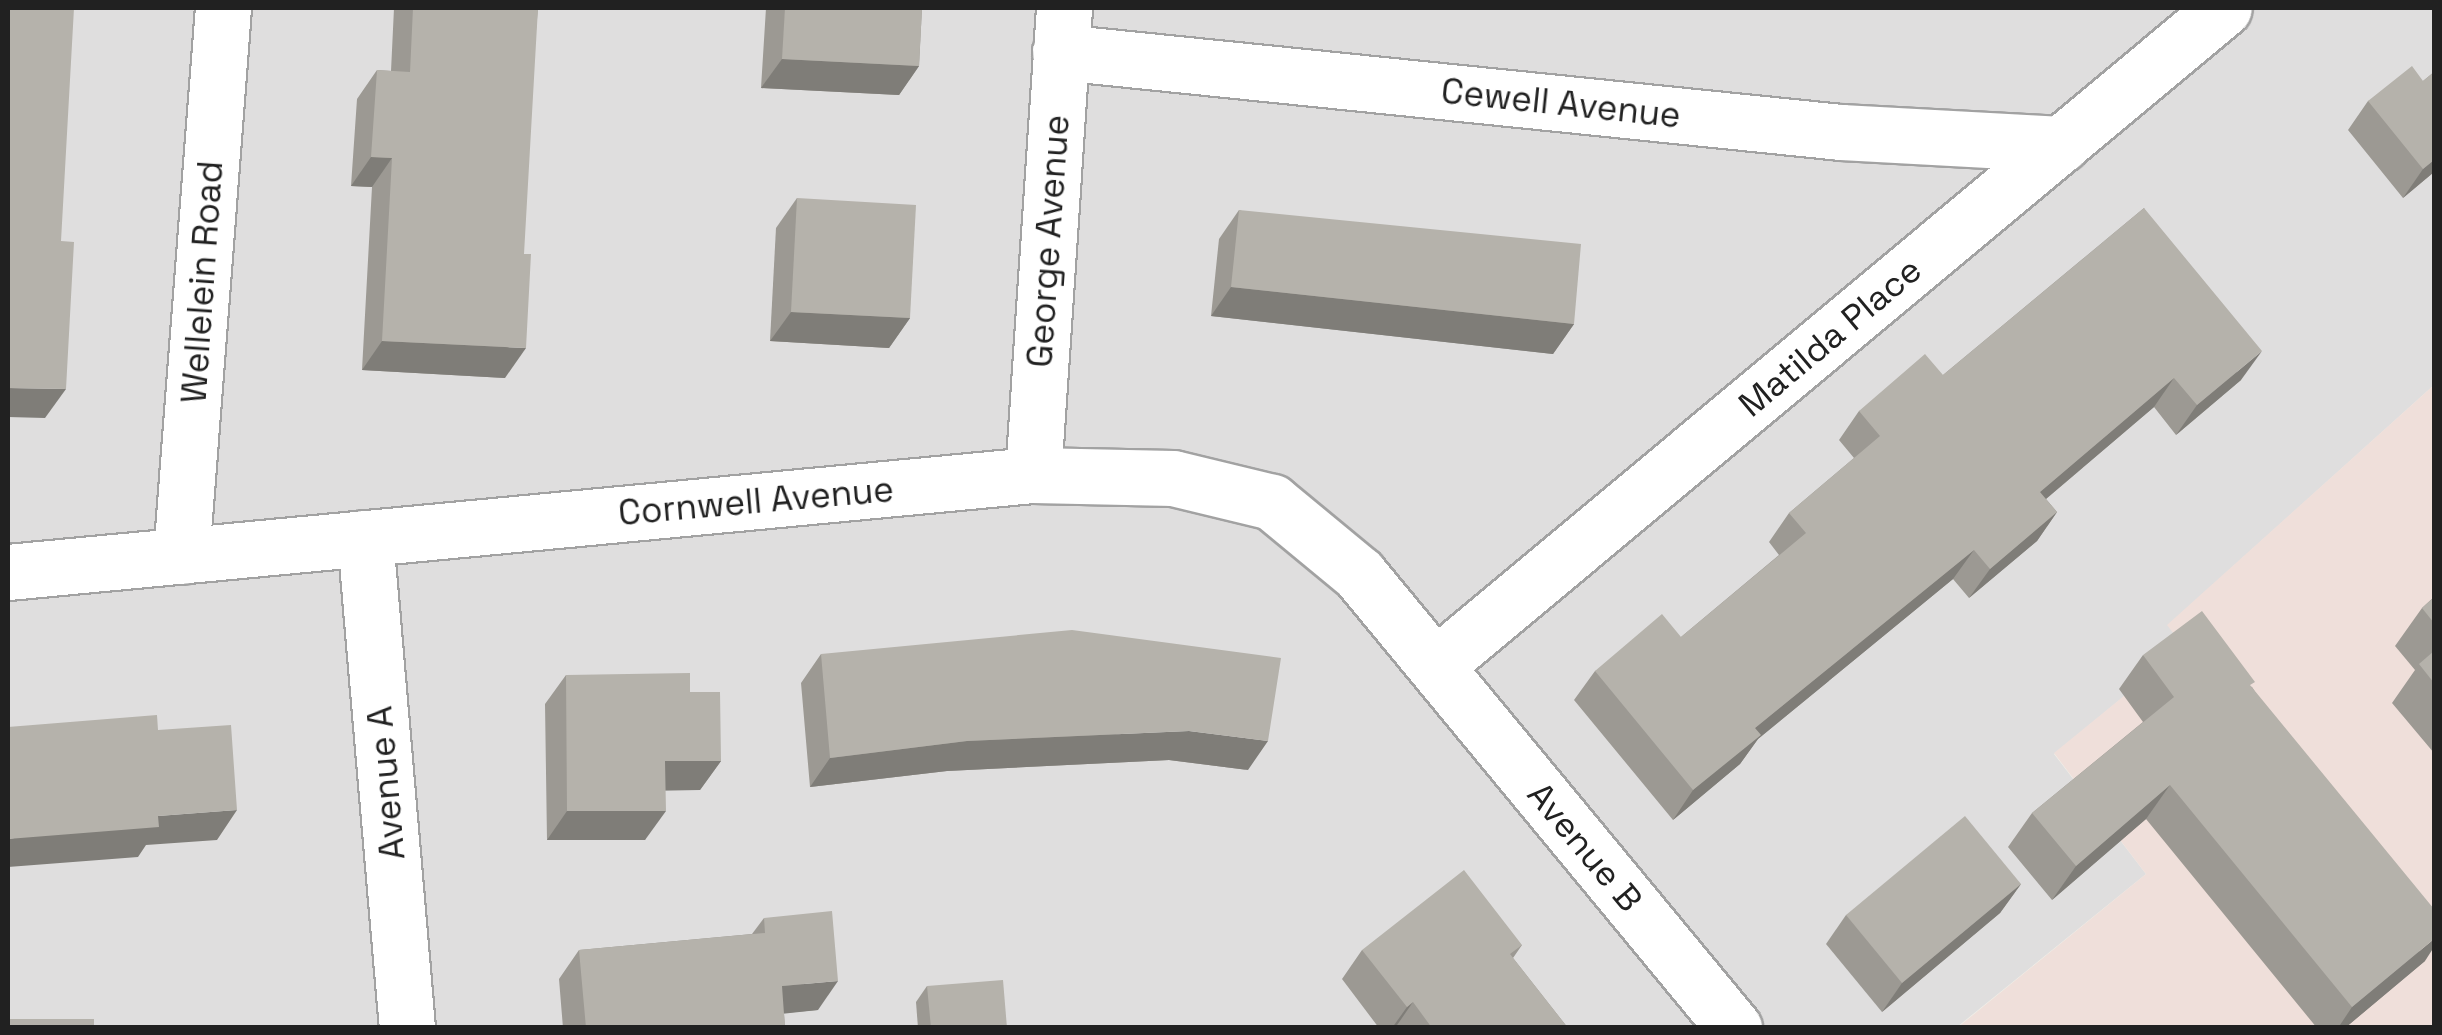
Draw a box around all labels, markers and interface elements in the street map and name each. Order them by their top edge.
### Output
street label: Cewell Avenue [1439,70,1683,136]
street label: George Avenue [1018,113,1078,369]
street label: Wellelein Road [173,159,231,405]
street label: Matilda Place [1730,249,1930,425]
street label: Cornwell Avenue [616,468,896,534]
street label: Avenue A [358,704,414,862]
street label: Avenue B [1519,774,1651,920]

